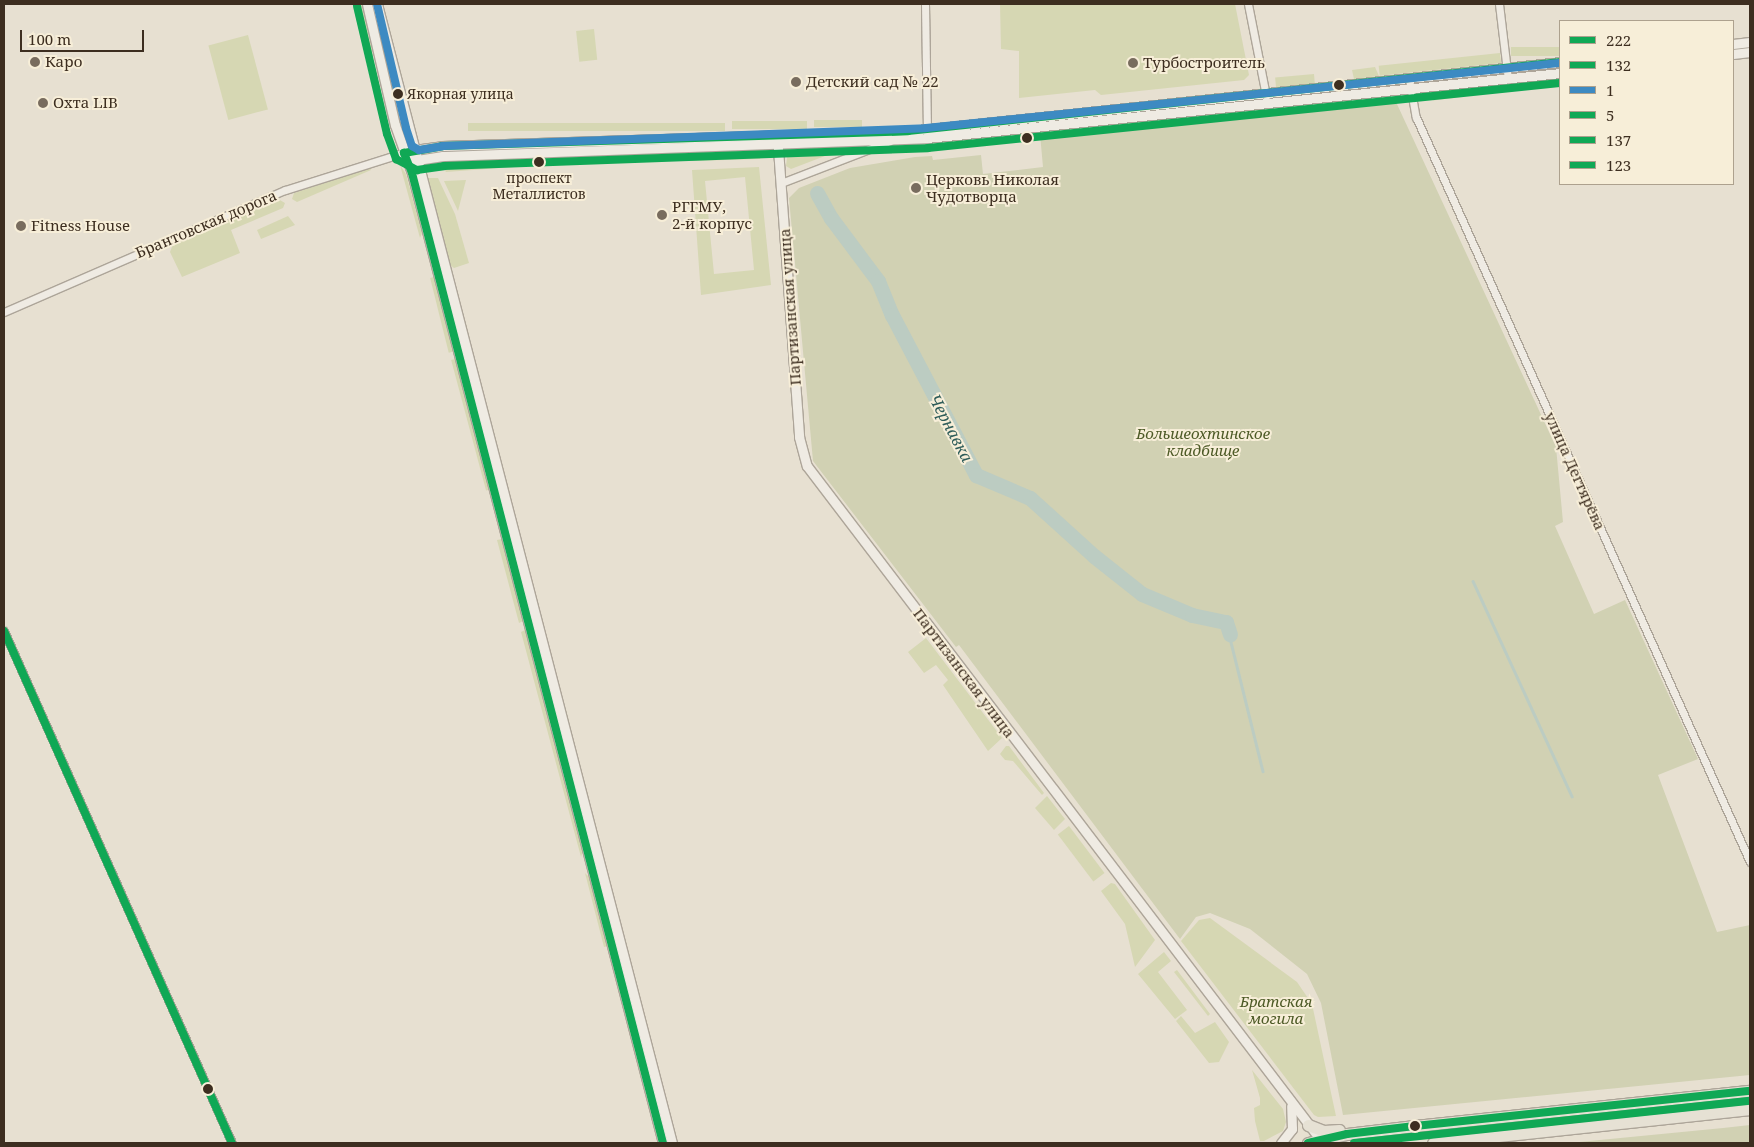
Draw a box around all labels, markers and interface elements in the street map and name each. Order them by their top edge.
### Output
scale bar [22,20,146,52]
legend [1559,20,1734,185]
text: 100 m [28,29,71,49]
text: 222 [1606,30,1631,50]
place label: Каро [45,53,82,71]
place label: Турбостроитель [1143,54,1265,72]
text: 132 [1606,55,1631,75]
marker: Каро [29,56,41,68]
marker: Турбостроитель [1127,57,1139,69]
place label: Детский сад № 22 [806,73,939,91]
marker: Детский сад № 22 [790,76,802,88]
unlabelled marker [1334,80,1344,90]
text: 1 [1606,80,1614,100]
place label: Якорная улица [407,86,514,102]
marker: Якорная улица [393,89,403,99]
place label: Охта LIB [53,94,118,112]
marker: Охта LIB [37,97,49,109]
text: 5 [1606,105,1614,125]
text: 137 [1606,130,1631,150]
unlabelled marker [1022,133,1032,143]
text: 123 [1606,155,1631,175]
marker: проспект Металлистов [534,157,544,167]
place label: проспект Металлистов [492,170,586,202]
place label: Церковь Николая Чудотворца [926,170,1059,205]
marker: Церковь Николая Чудотворца [910,182,922,194]
street label: Брантовская дорога [133,186,279,262]
place label: РГГМУ, 2-й корпус [672,197,752,232]
marker: РГГМУ, 2-й корпус [656,209,668,221]
place label: Fitness House [31,217,130,235]
marker: Fitness House [15,220,27,232]
street label: Партизанская улица [776,228,804,386]
water label: Чернавка [925,391,977,465]
street label: улица Дегтярёва [1541,409,1609,533]
park label: Большеохтинское кладбище [1136,424,1270,459]
street label: Партизанская улица [909,605,1019,741]
park label: Братская могила [1240,992,1312,1027]
unlabelled marker [203,1084,213,1094]
unlabelled marker [1410,1121,1420,1131]

